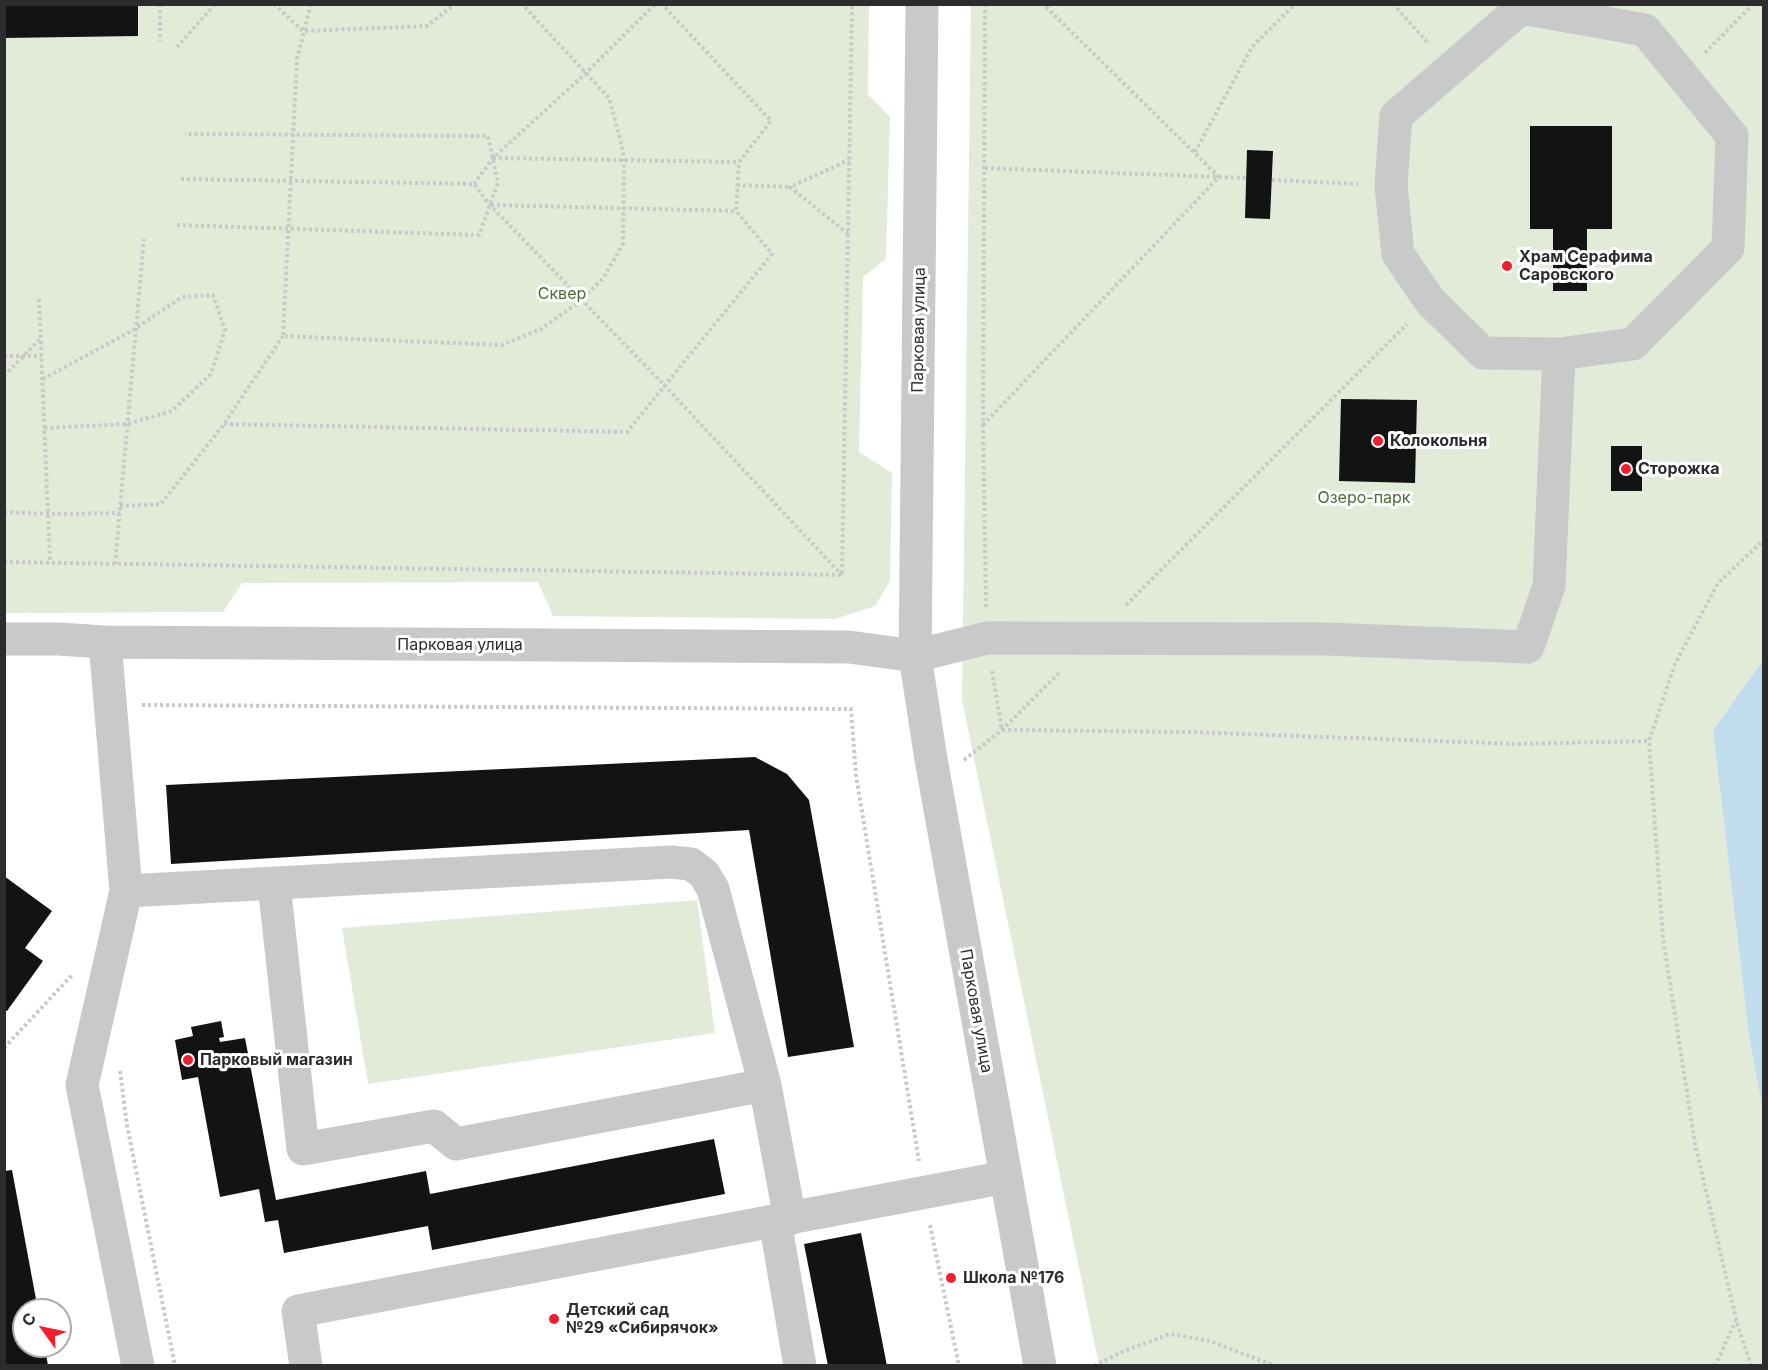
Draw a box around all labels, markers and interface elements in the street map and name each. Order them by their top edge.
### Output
place label: Храм Серафима Саровского [1519,247,1653,285]
marker: Храм Серафима Саровского [1500,259,1514,273]
street label: Парковая улица [908,267,930,393]
park label: Сквер [538,284,586,304]
place label: Колокольня [1390,431,1487,451]
marker: Колокольня [1371,434,1385,448]
place label: Сторожка [1638,459,1719,479]
marker: Сторожка [1619,462,1633,476]
park label: Озеро-парк [1317,488,1411,508]
street label: Парковая улица [397,635,523,655]
street label: Парковая улица [956,948,996,1074]
place label: Парковый магазин [200,1050,353,1070]
marker: Парковый магазин [181,1053,195,1067]
place label: Школа №176 [963,1268,1064,1288]
marker: Школа №176 [944,1271,958,1285]
north arrow [12,1298,72,1358]
place label: Детский сад №29 «Сибирячок» [566,1300,719,1338]
text: С [17,1309,40,1330]
marker: Детский сад №29 «Сибирячок» [547,1312,561,1326]

